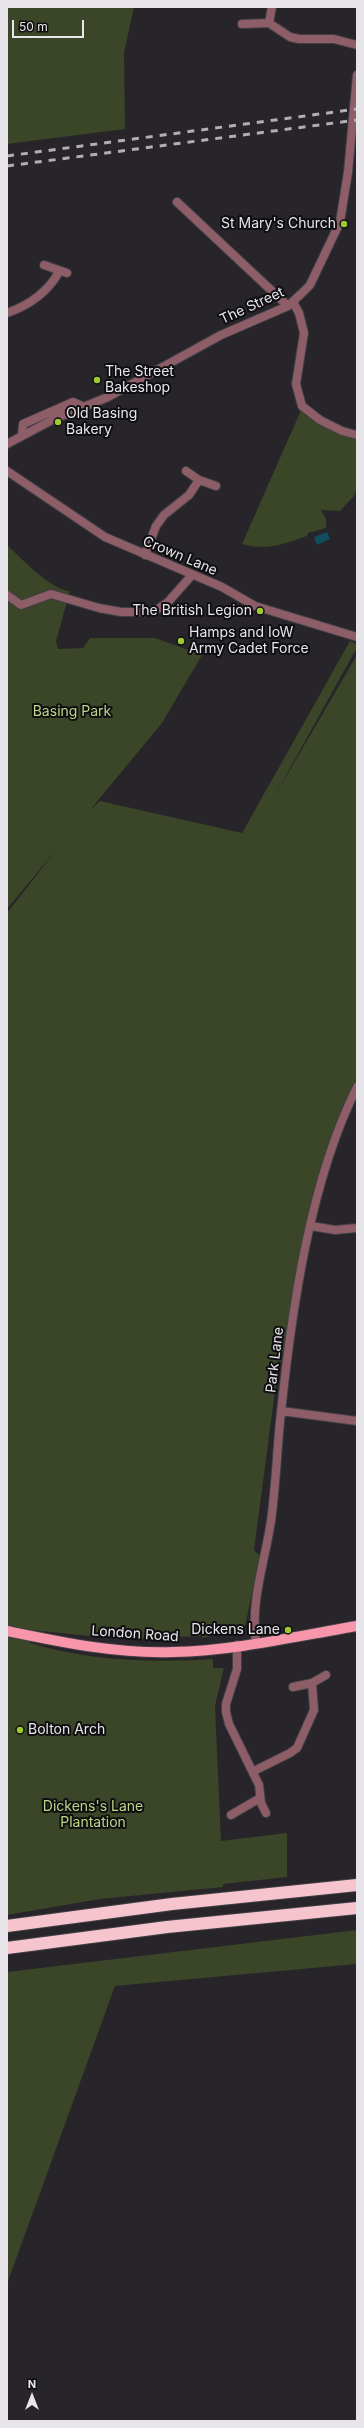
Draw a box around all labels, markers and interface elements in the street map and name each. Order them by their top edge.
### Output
scale bar [14,12,86,38]
text: 50 m [19,19,48,34]
place label: St Mary's Church [221,216,336,232]
marker: St Mary's Church [339,219,349,229]
street label: The Street [217,284,287,328]
place label: The Street Bakeshop [105,364,174,396]
marker: The Street Bakeshop [92,375,102,385]
place label: Old Basing Bakery [66,406,137,438]
marker: Old Basing Bakery [53,417,63,427]
street label: Crown Lane [140,533,220,579]
place label: The British Legion [132,603,252,619]
marker: The British Legion [255,606,265,616]
place label: Hamps and IoW Army Cadet Force [189,625,309,658]
marker: Hamps and IoW Army Cadet Force [176,636,186,646]
park label: Basing Park [33,704,111,720]
street label: Park Lane [263,1326,287,1394]
place label: Dickens Lane [191,1622,280,1638]
street label: London Road [91,1623,179,1645]
marker: Dickens Lane [283,1625,293,1635]
place label: Bolton Arch [28,1722,105,1738]
marker: Bolton Arch [15,1725,25,1735]
park label: Dickens's Lane Plantation [43,1799,143,1832]
north arrow [12,2376,52,2416]
text: N [28,2377,36,2391]

